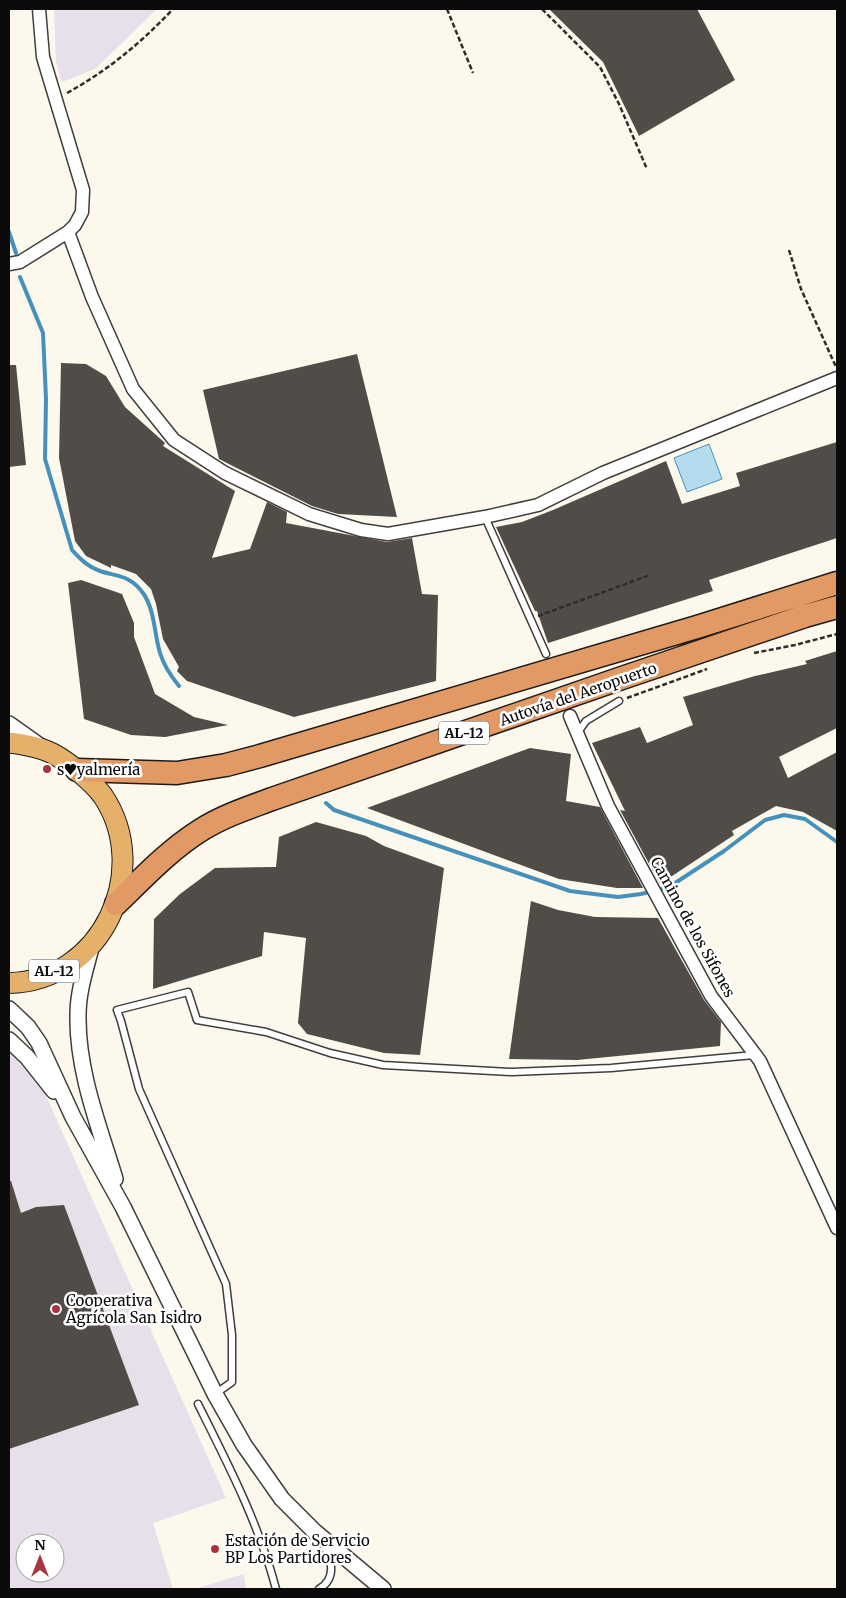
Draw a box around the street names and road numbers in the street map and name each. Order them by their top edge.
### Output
street label: Autovía del Aeropuerto [496,658,659,730]
road number: AL-12 [439,721,489,744]
street label: Camino de los Sifones [646,853,740,1001]
road number: AL-12 [29,959,79,982]

